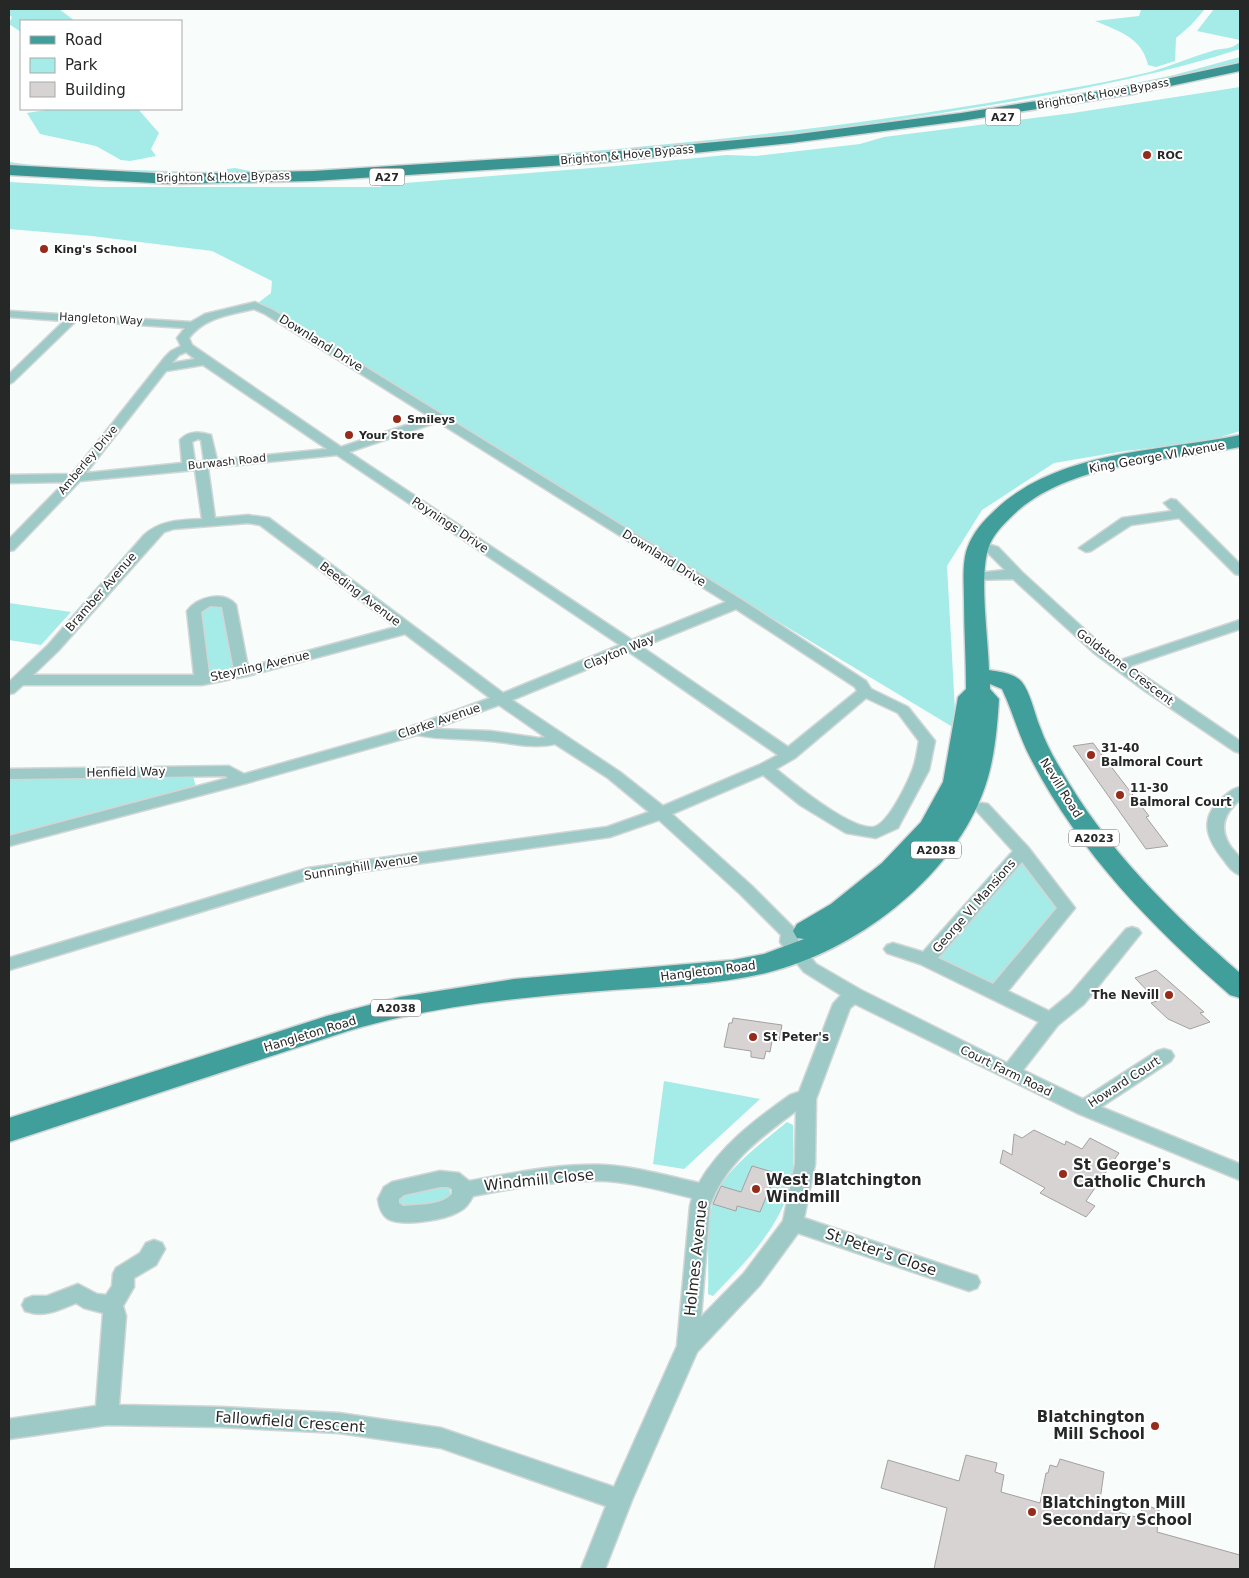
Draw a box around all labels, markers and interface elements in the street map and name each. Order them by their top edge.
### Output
legend [20,20,182,110]
text: Road [65,31,103,49]
text: Park [65,56,98,74]
street label: Brighton & Hove Bypass [1036,76,1170,112]
text: Building [65,81,126,99]
road number: A27 [986,108,1020,125]
street label: Brighton & Hove Bypass [560,143,694,167]
marker: ROC [1141,149,1153,161]
place label: ROC [1157,149,1183,162]
road number: A27 [370,168,404,186]
street label: Brighton & Hove Bypass [156,169,290,185]
marker: King's School [38,243,50,255]
place label: King's School [54,243,137,256]
street label: Hangleton Way [59,310,144,328]
street label: Downland Drive [277,312,365,374]
marker: Smileys [391,413,403,425]
place label: Smileys [407,413,456,426]
street label: Amberley Drive [55,423,121,497]
marker: Your Store [343,429,355,441]
place label: Your Store [358,429,424,442]
street label: King George VI Avenue [1088,438,1226,476]
street label: Burwash Road [187,451,267,473]
street label: Poynings Drive [409,494,491,556]
street label: Downland Drive [620,527,708,589]
street label: Bramber Avenue [63,549,139,635]
street label: Beeding Avenue [317,559,403,629]
street label: Goldstone Crescent [1074,626,1176,708]
street label: Clayton Way [582,631,656,673]
street label: Steyning Avenue [209,648,311,684]
street label: Clarke Avenue [396,700,482,742]
place label: 31-40 Balmoral Court [1101,741,1203,769]
marker: 31-40 Balmoral Court [1085,749,1097,761]
street label: Nevill Road [1037,756,1085,820]
street label: Henfield Way [86,764,166,780]
place label: 11-30 Balmoral Court [1130,781,1232,809]
marker: 11-30 Balmoral Court [1114,789,1126,801]
road number: A2023 [1069,830,1119,846]
road number: A2038 [911,842,961,858]
street label: Sunninghill Avenue [303,851,419,883]
street label: George VI Mansions [930,856,1018,956]
street label: Hangleton Road [660,958,756,984]
place label: The Nevill [1092,988,1159,1002]
marker: The Nevill [1163,989,1175,1001]
road number: A2038 [371,1000,421,1016]
street label: Hangleton Road [262,1013,358,1055]
place label: St Peter's [763,1030,829,1044]
marker: St Peter's [747,1031,759,1043]
street label: Court Farm Road [958,1043,1054,1099]
street label: Howard Court [1086,1053,1163,1110]
place label: St George's Catholic Church [1073,1156,1206,1191]
street label: Windmill Close [483,1165,595,1195]
marker: St George's Catholic Church [1057,1168,1069,1180]
place label: West Blatchington Windmill [766,1171,922,1206]
marker: West Blatchington Windmill [750,1183,762,1195]
street label: Holmes Avenue [681,1199,711,1317]
street label: St Peter's Close [823,1224,939,1280]
street label: Fallowfield Crescent [215,1408,365,1436]
place label: Blatchington Mill School [1037,1408,1145,1443]
marker: Blatchington Mill School [1149,1420,1161,1432]
place label: Blatchington Mill Secondary School [1042,1494,1192,1529]
marker: Blatchington Mill Secondary School [1026,1506,1038,1518]

